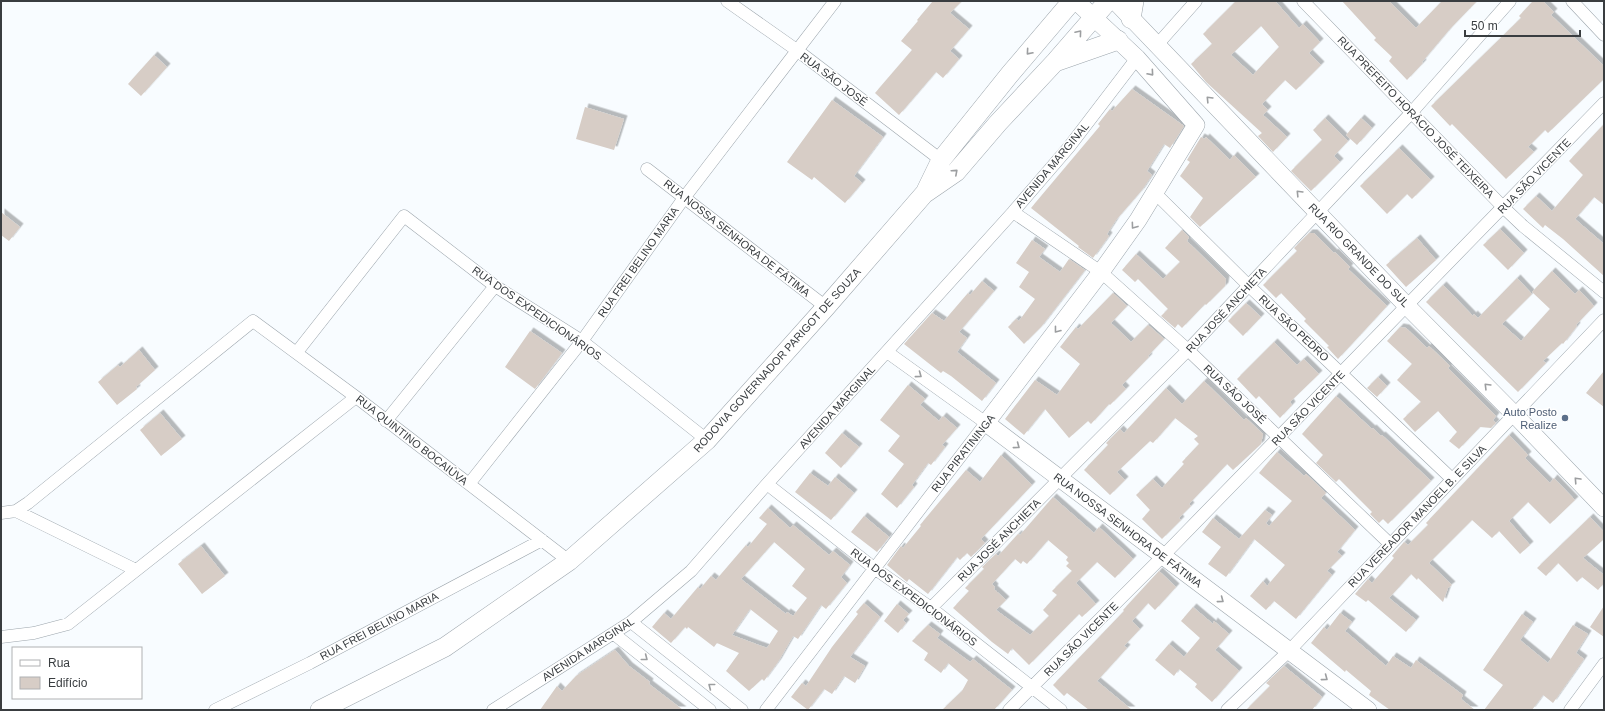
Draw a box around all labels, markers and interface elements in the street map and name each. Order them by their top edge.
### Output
scale bar [1465,12,1580,38]
text: 50 m [1471,19,1498,33]
one-way arrow [1075,31,1082,38]
street label: RUA PREFEITO HORÁCIO JOSÉ TEIXEIRA [1335,34,1497,201]
one-way arrow [1026,47,1033,55]
street label: RUA SÃO JOSÉ [798,50,870,108]
one-way arrow [1146,69,1153,76]
one-way arrow [1206,96,1214,104]
street label: AVENIDA MARGINAL [1013,120,1091,210]
street label: RUA SÃO VICENTE [1495,136,1573,216]
one-way arrow [951,169,958,176]
street label: RUA NOSSA SENHORA DE FÁTIMA [662,177,813,299]
one-way arrow [1296,190,1304,198]
street label: RUA RIO GRANDE DO SUL [1306,201,1412,309]
street label: RUA FREI BELINO MARIA [595,204,681,320]
one-way arrow [1132,221,1139,228]
street label: RUA DOS EXPEDICIONÁRIOS [470,264,604,362]
street label: RODOVIA GOVERNADOR PARIGOT DE SOUZA [691,265,863,454]
street label: RUA JOSÉ ANCHIETA [1184,265,1269,355]
street label: RUA SÃO PEDRO [1257,293,1332,364]
one-way arrow [1055,326,1062,333]
street label: RUA SÃO JOSÉ [1201,362,1269,426]
street label: AVENIDA MARGINAL [797,363,877,451]
street label: RUA SÃO VICENTE [1269,368,1347,448]
one-way arrow [915,370,922,377]
one-way arrow [1484,383,1492,391]
street label: RUA QUINTINO BOCAIÚVA [354,393,471,488]
place label: Auto Posto Realize [1503,406,1557,431]
street label: RUA PIRATININGA [929,411,997,494]
marker: Auto Posto Realize [1560,413,1570,423]
one-way arrow [1013,441,1020,449]
street label: RUA VEREADOR MANOEL B. E SILVA [1346,442,1489,590]
street label: RUA NOSSA SENHORA DE FÁTIMA [1052,470,1205,590]
one-way arrow [1574,477,1582,485]
street label: RUA JOSÉ ANCHIETA [955,496,1043,584]
street label: RUA DOS EXPEDICIONÁRIOS [849,546,979,648]
street label: RUA FREI BELINO MARIA [318,589,441,662]
one-way arrow [1217,595,1224,602]
street label: RUA SÃO VICENTE [1042,600,1120,678]
street label: AVENIDA MARGINAL [540,615,636,683]
legend [12,647,142,699]
one-way arrow [640,653,647,660]
text: Rua [48,656,70,670]
one-way arrow [1321,673,1328,680]
text: Edifício [48,676,88,690]
one-way arrow [709,683,716,690]

